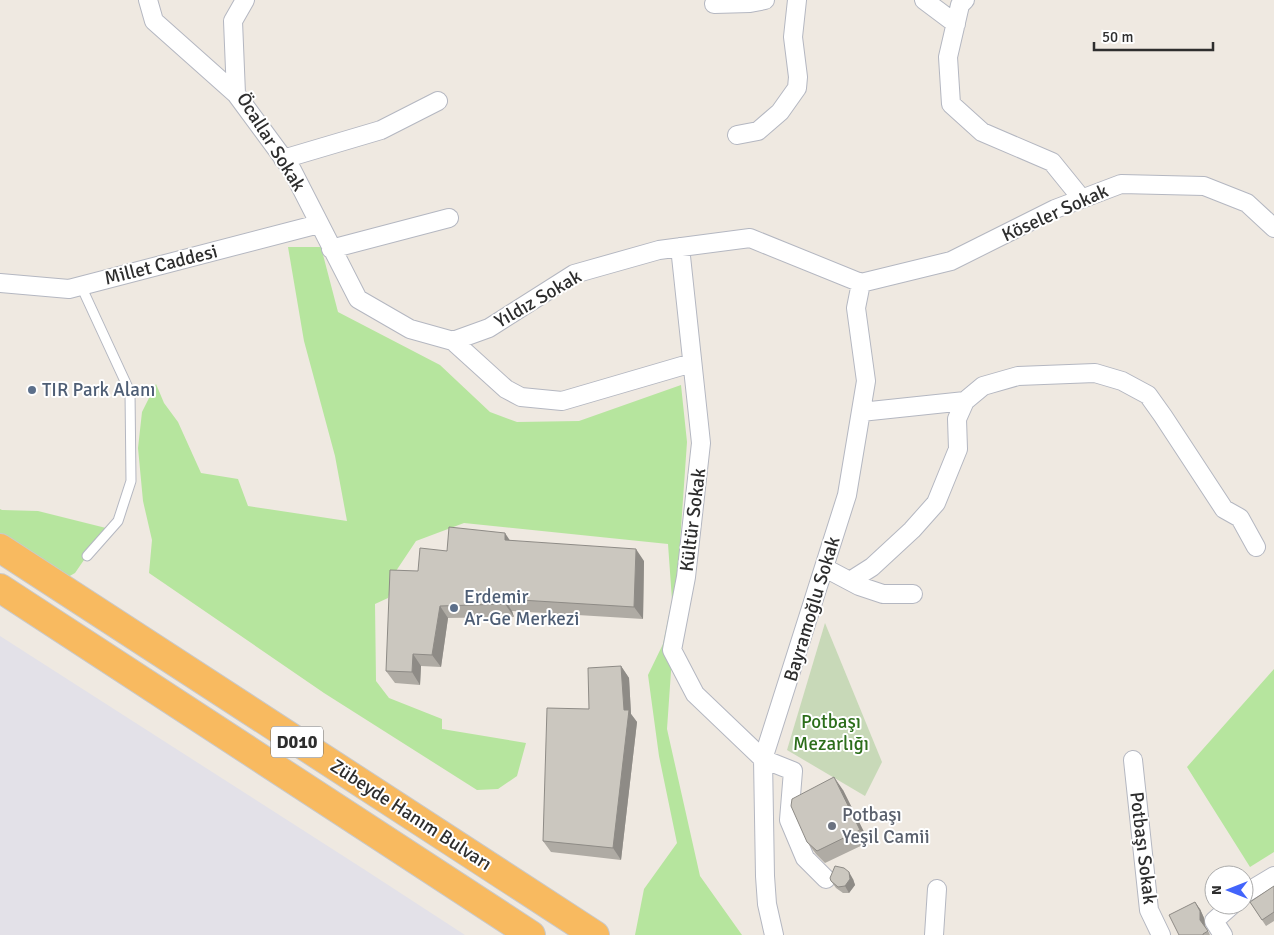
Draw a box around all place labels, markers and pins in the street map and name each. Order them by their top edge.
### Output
place label: TIR Park Alanı [42,378,155,402]
marker: TIR Park Alanı [26,384,38,396]
place label: Erdemir Ar-Ge Merkezi [464,585,579,631]
marker: Erdemir Ar-Ge Merkezi [448,602,460,614]
place label: Potbaşı Yeşil Camii [842,803,930,849]
marker: Potbaşı Yeşil Camii [826,820,838,832]

